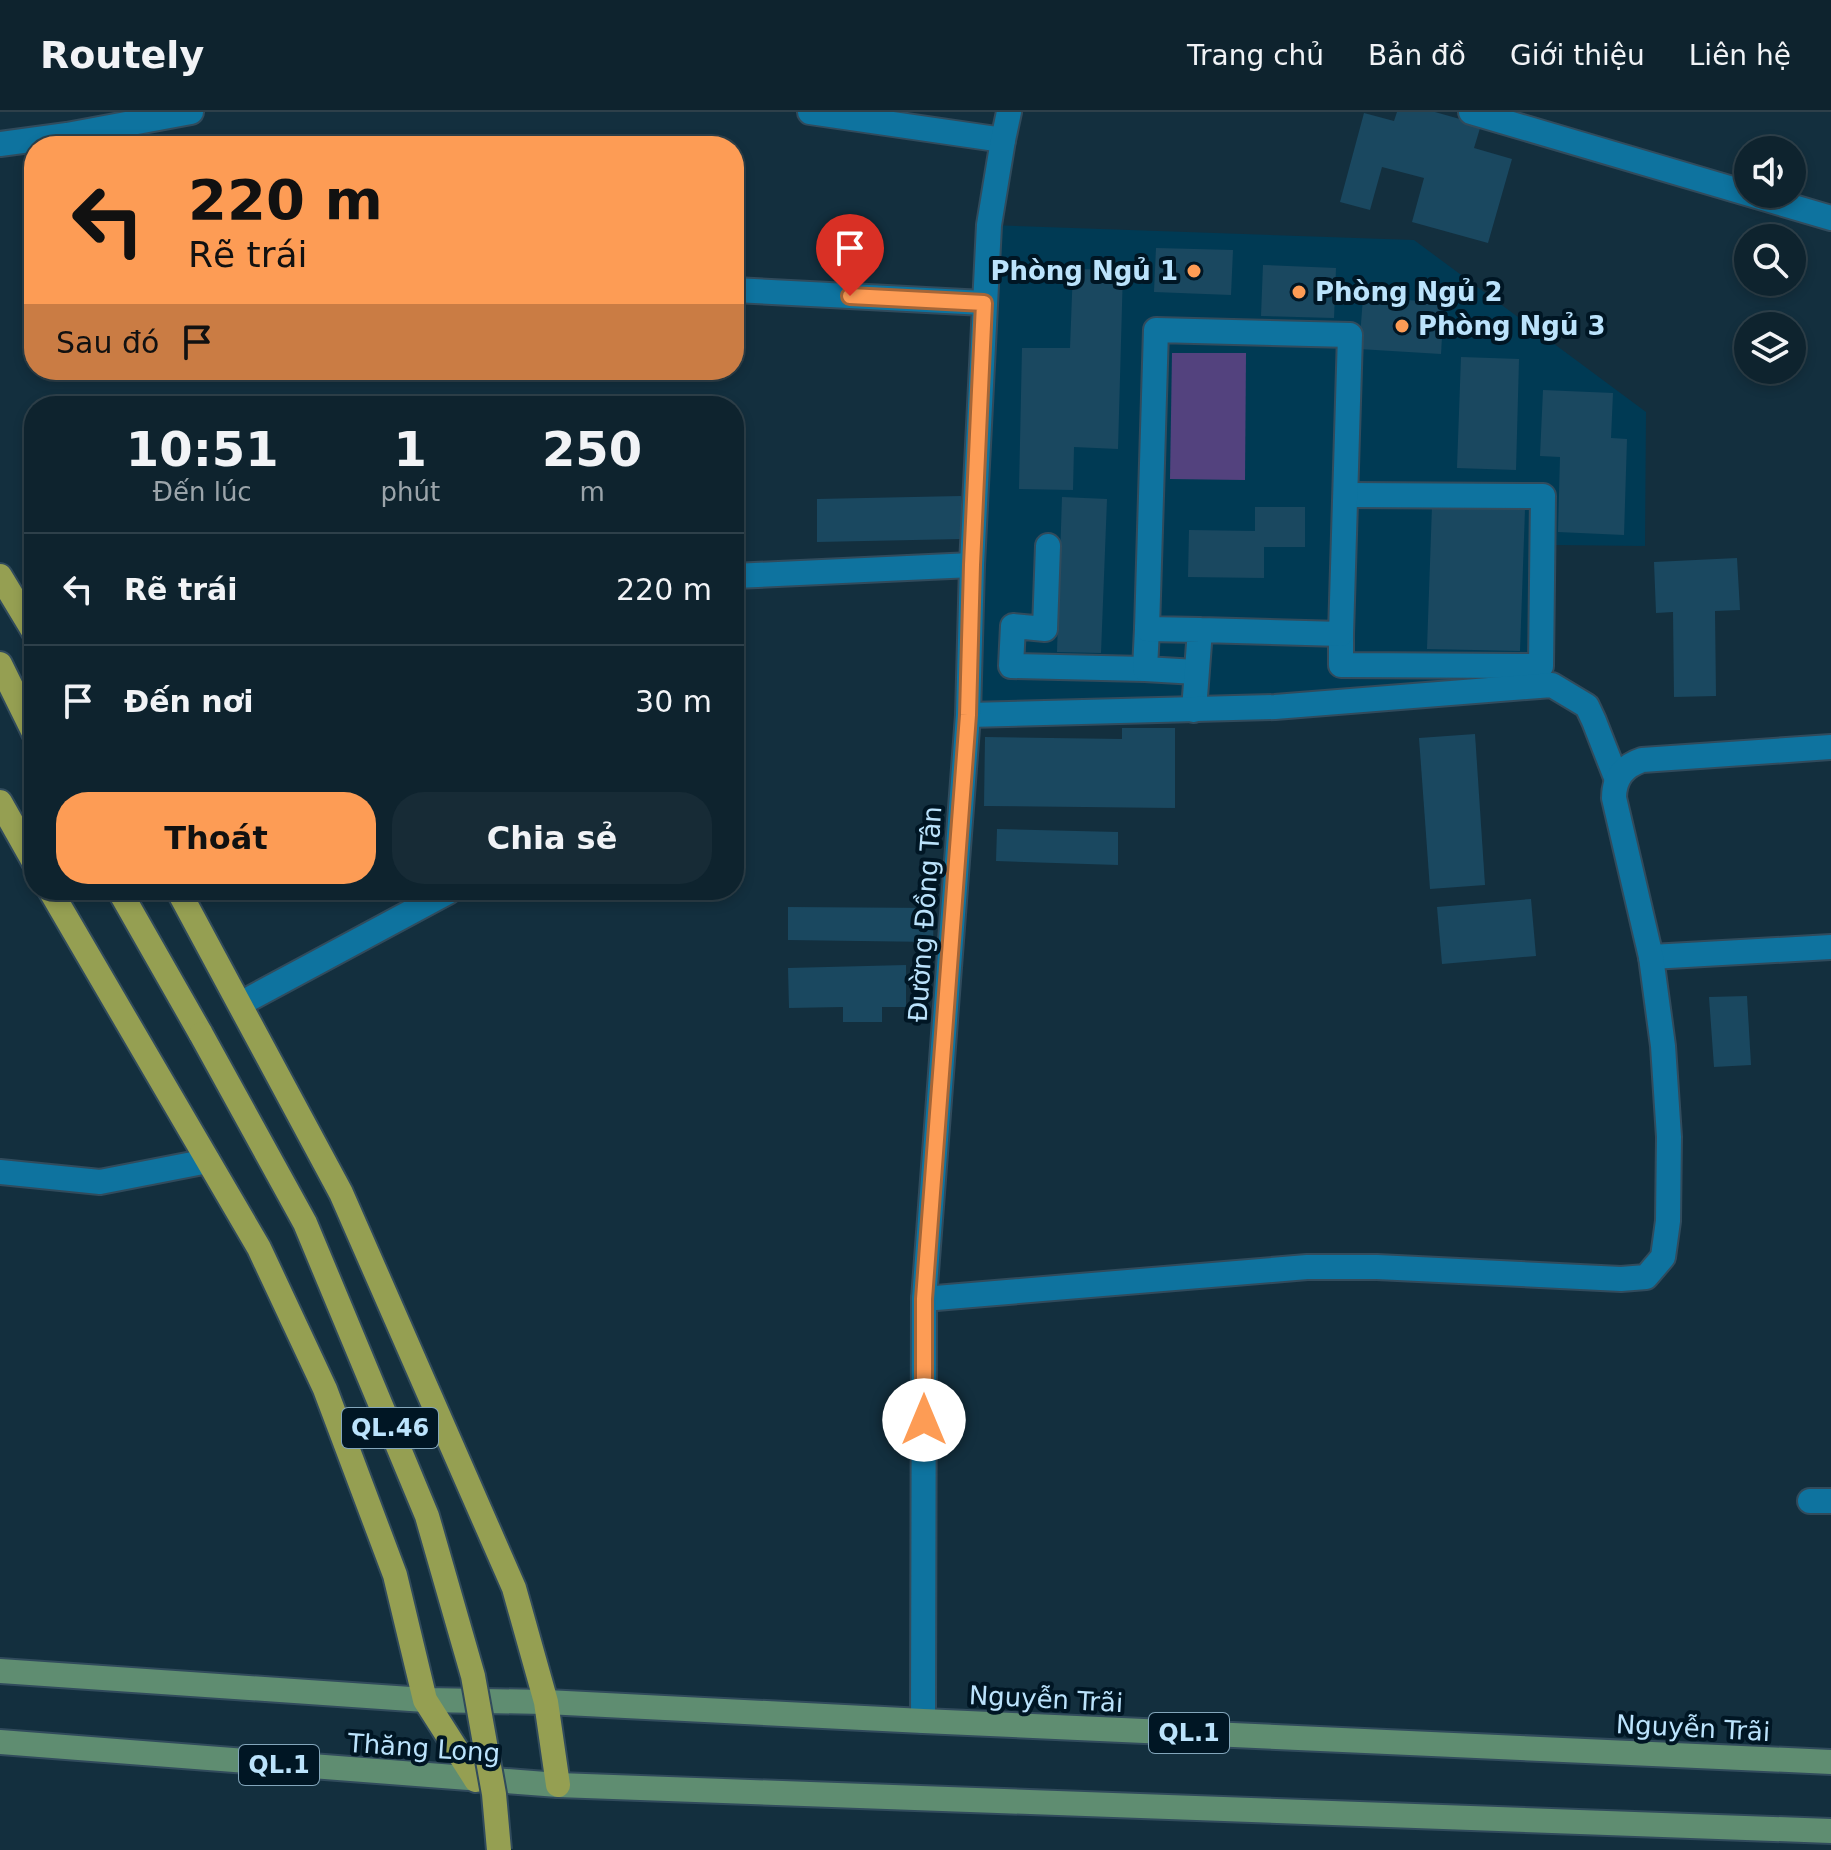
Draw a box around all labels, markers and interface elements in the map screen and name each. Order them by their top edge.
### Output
text: Routely [40,33,204,77]
text: Trang chủ [1187,39,1324,72]
text: Bản đồ [1368,39,1466,72]
text: Giới thiệu [1510,39,1645,72]
text: Liên hệ [1689,39,1791,72]
map controls [1734,136,1806,384]
button: sound [1734,136,1806,208]
text: 220 m [188,167,383,232]
icon: left [56,168,160,272]
pin [816,214,884,296]
button: search [1734,224,1806,296]
icon: arrive [828,226,872,270]
text: Rẽ trái [188,234,308,275]
place label: Phòng Ngủ 1 [990,256,1178,286]
marker: Phòng Ngủ 1 [1185,262,1203,280]
place label: Phòng Ngủ 2 [1315,277,1503,307]
marker: Phòng Ngủ 2 [1290,283,1308,301]
place label: Phòng Ngủ 3 [1418,311,1606,341]
button: layers [1734,312,1806,384]
marker: Phòng Ngủ 3 [1393,317,1411,335]
icon: arrive [175,320,219,364]
text: Sau đó [56,325,159,360]
text: 10:51 [126,421,279,477]
text: 1 [394,421,427,477]
text: 250 [542,421,642,477]
text: Đến lúc [153,477,252,507]
text: phút [380,477,440,507]
text: m [579,477,605,507]
icon: left [56,567,100,611]
text: Rẽ trái [124,572,238,607]
text: 220 m [616,572,712,607]
icon: arrive [56,679,100,723]
text: Đến nơi [124,684,254,719]
text: 30 m [635,684,712,719]
button: Thoát [56,792,376,884]
button: Chia sẻ [392,792,712,884]
street label: Đường Đồng Tân [902,805,948,1023]
position arrow [882,1378,966,1462]
road number: QL.46 [342,1408,438,1448]
street label: Nguyễn Trãi [968,1680,1124,1718]
street label: Nguyễn Trãi [1615,1709,1771,1747]
road number: QL.1 [1149,1713,1229,1753]
street label: Thăng Long [346,1728,501,1768]
road number: QL.1 [239,1745,319,1785]

